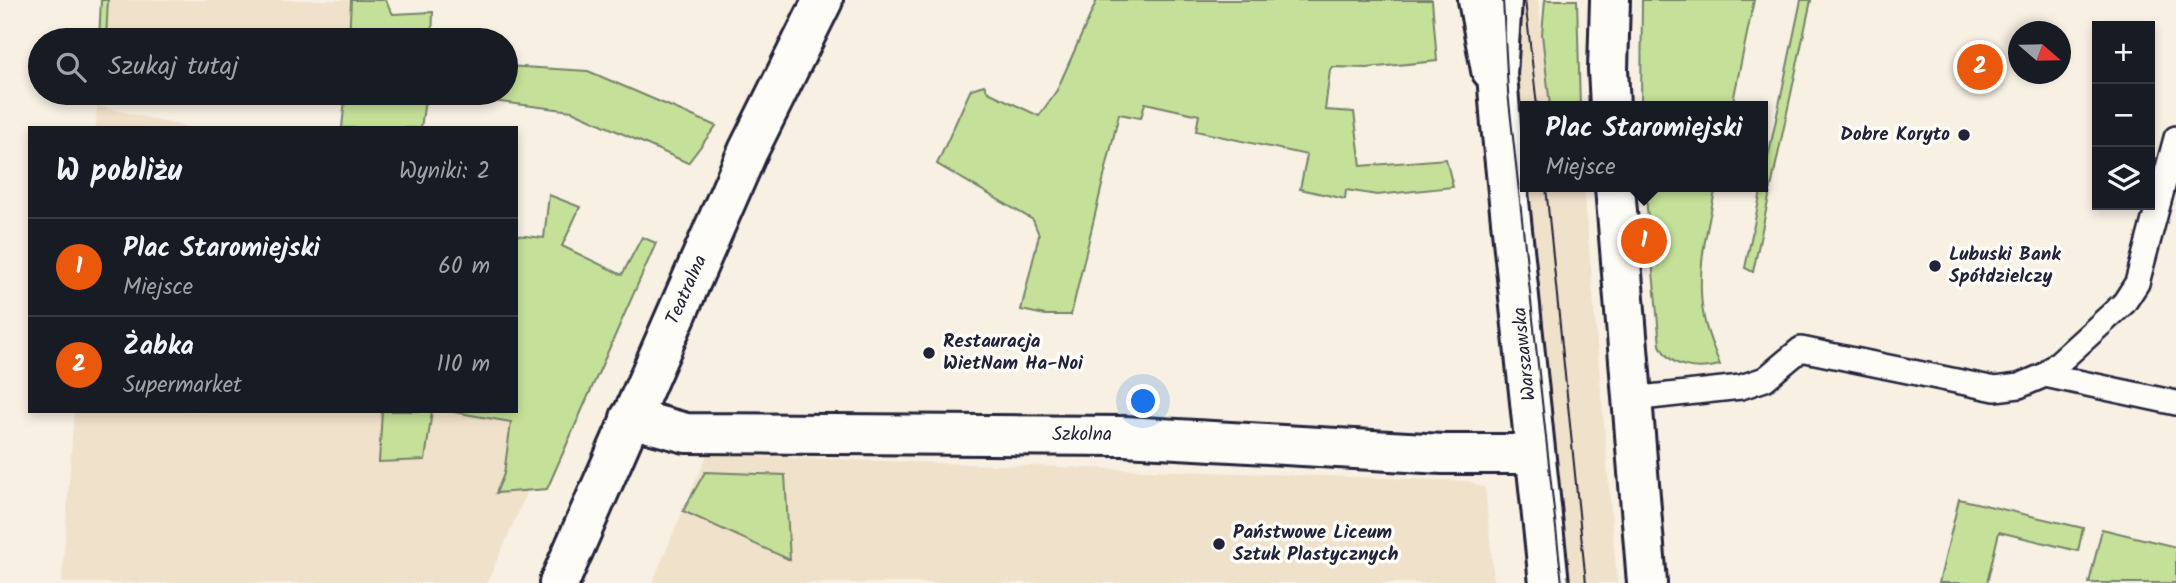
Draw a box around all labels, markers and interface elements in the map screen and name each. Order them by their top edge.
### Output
north arrow [2008,21,2071,84]
map controls [2092,21,2155,210]
button: + [2092,21,2155,84]
search box [28,28,518,105]
pin: 2 [1957,41,2003,93]
text: Szukaj tutaj [108,46,239,88]
icon: search [52,48,90,86]
button: − [2092,84,2155,147]
popup [1520,101,1768,192]
text: Plac Staromiejski [1545,108,1743,150]
place label: Dobre Koryto [1840,120,1950,150]
marker: Dobre Koryto [1956,127,1972,143]
button: layers [2092,147,2155,210]
text: W pobliżu [56,148,182,196]
text: Miejsce [1545,150,1616,186]
text: Wyniki: 2 [399,154,490,190]
pin: 1 [1621,215,1667,267]
text: Plac Staromiejski [123,228,320,270]
place label: Lubuski Bank Spółdzielczy [1949,240,2061,292]
text: 1 [76,249,82,285]
text: 60 m [438,249,490,285]
street label: Teatralna [658,250,716,330]
marker: Lubuski Bank Spółdzielczy [1927,258,1943,274]
text: Miejsce [123,270,193,306]
street label: Warszawska [1505,306,1545,402]
text: Żabka [123,326,194,368]
place label: Restauracja WietNam Ha-Noi [943,327,1084,379]
marker: Restauracja WietNam Ha-Noi [921,345,937,361]
text: 2 [72,347,86,383]
text: 110 m [437,347,490,383]
text: Supermarket [123,368,242,404]
your location [1126,384,1160,418]
street label: Szkolna [1052,420,1112,450]
place label: Państwowe Liceum Sztuk Plastycznych [1233,518,1399,570]
marker: Państwowe Liceum Sztuk Plastycznych [1211,536,1227,552]

